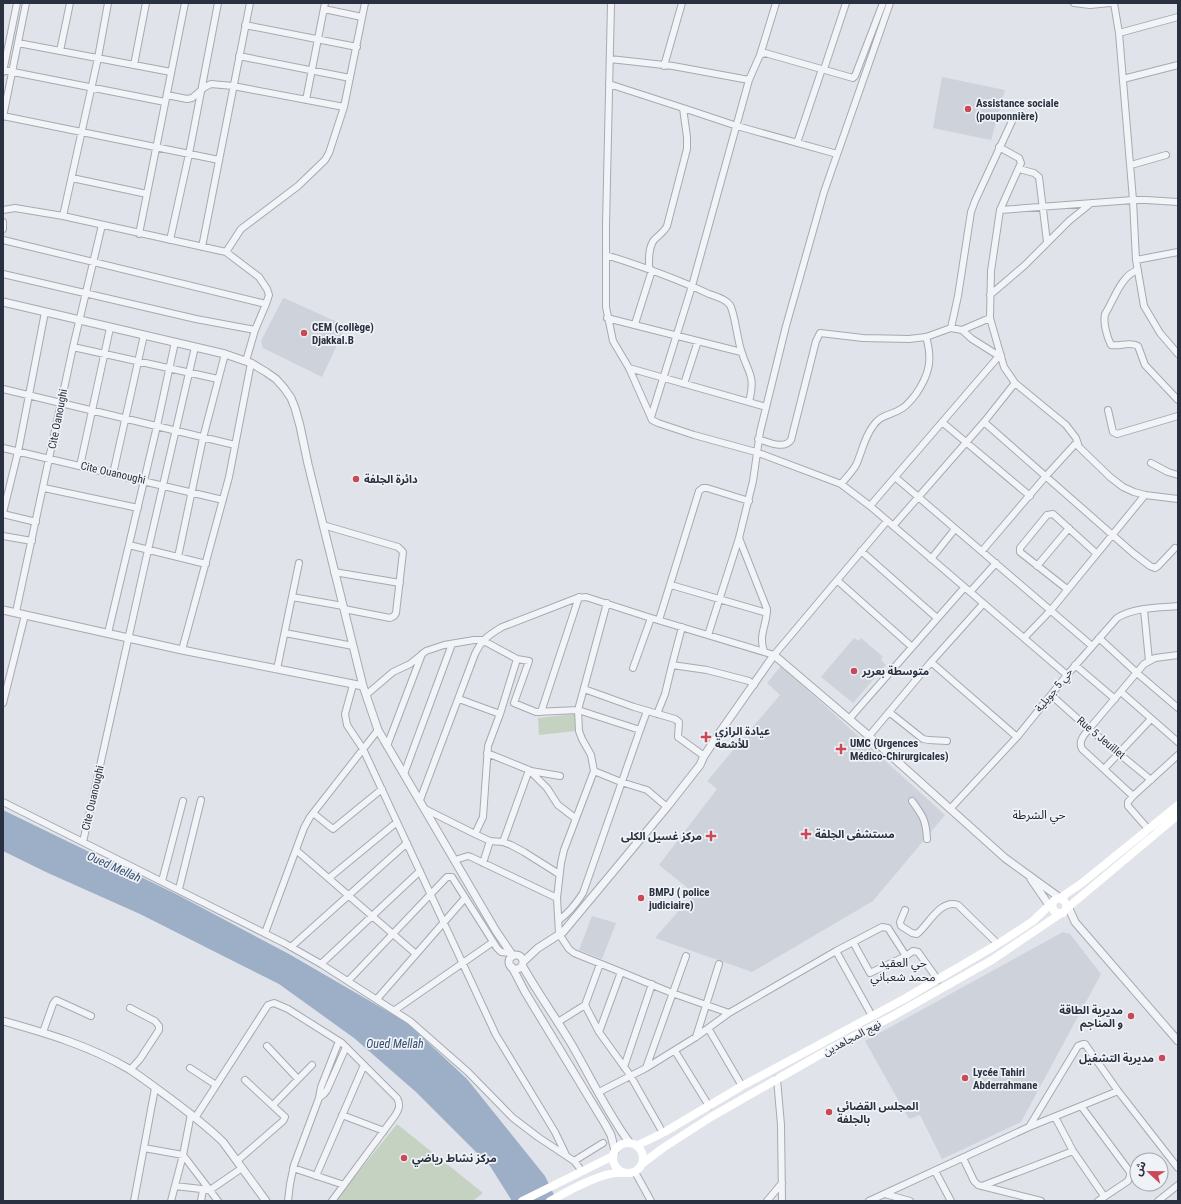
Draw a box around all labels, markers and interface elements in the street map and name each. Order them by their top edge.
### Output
place label: Assistance sociale (pouponnière) [976,97,1059,123]
marker: Assistance sociale (pouponnière) [963,104,973,114]
place label: CEM (collège) Djakkal.B [312,321,374,347]
marker: CEM (collège) Djakkal.B [299,328,309,338]
street label: Cite Oanoughi [46,388,70,450]
street label: Cite Ouanoughi [79,459,147,487]
place label: دائرة الجلفة [364,473,418,486]
marker: دائرة الجلفة [351,474,361,484]
place label: متوسطة بعرير [861,665,929,678]
street label: حي 5 جويلية [1032,665,1078,716]
marker: متوسطة بعرير [849,666,859,676]
street label: Rue 5 Jeuillet [1074,714,1128,762]
place label: عيادة الرازي للأشعة [715,725,770,751]
marker: عيادة الرازي للأشعة [700,731,712,743]
place label: UMC (Urgences Médico-Chirurgicales) [850,737,949,763]
marker: UMC (Urgences Médico-Chirurgicales) [835,743,847,755]
street label: Cite Ouanoughi [79,764,107,832]
district label: حي الشرطة [1012,808,1066,825]
marker: مستشفى الجلفة [800,828,812,840]
place label: مستشفى الجلفة [815,828,895,841]
place label: مركز غسيل الكلى [621,830,702,843]
marker: مركز غسيل الكلى [705,830,717,842]
water label: Oued Mellah [85,849,143,885]
place label: BMPJ ( police judiciaire) [648,886,710,912]
marker: BMPJ ( police judiciaire) [636,893,646,903]
district label: حي العقيد محمد شعباني [870,956,936,987]
place label: مديرية الطاقة و المناجم [1059,1004,1123,1032]
marker: مديرية الطاقة و المناجم [1126,1011,1136,1021]
street label: نهج المجاهدين [821,1017,884,1060]
water label: Oued Mellah [366,1037,424,1051]
place label: مديرية التشغيل [1079,1052,1154,1065]
marker: مديرية التشغيل [1157,1053,1167,1063]
place label: Lycée Tahiri Abderrahmane [973,1066,1037,1092]
marker: Lycée Tahiri Abderrahmane [960,1073,970,1083]
place label: المجلس القضائي بالجلفة [837,1100,918,1126]
marker: المجلس القضائي بالجلفة [824,1107,834,1117]
place label: مركز نشاط رياضي [412,1152,497,1167]
north arrow [1129,1152,1169,1192]
marker: مركز نشاط رياضي [399,1153,409,1163]
text: ش [1131,1159,1149,1178]

